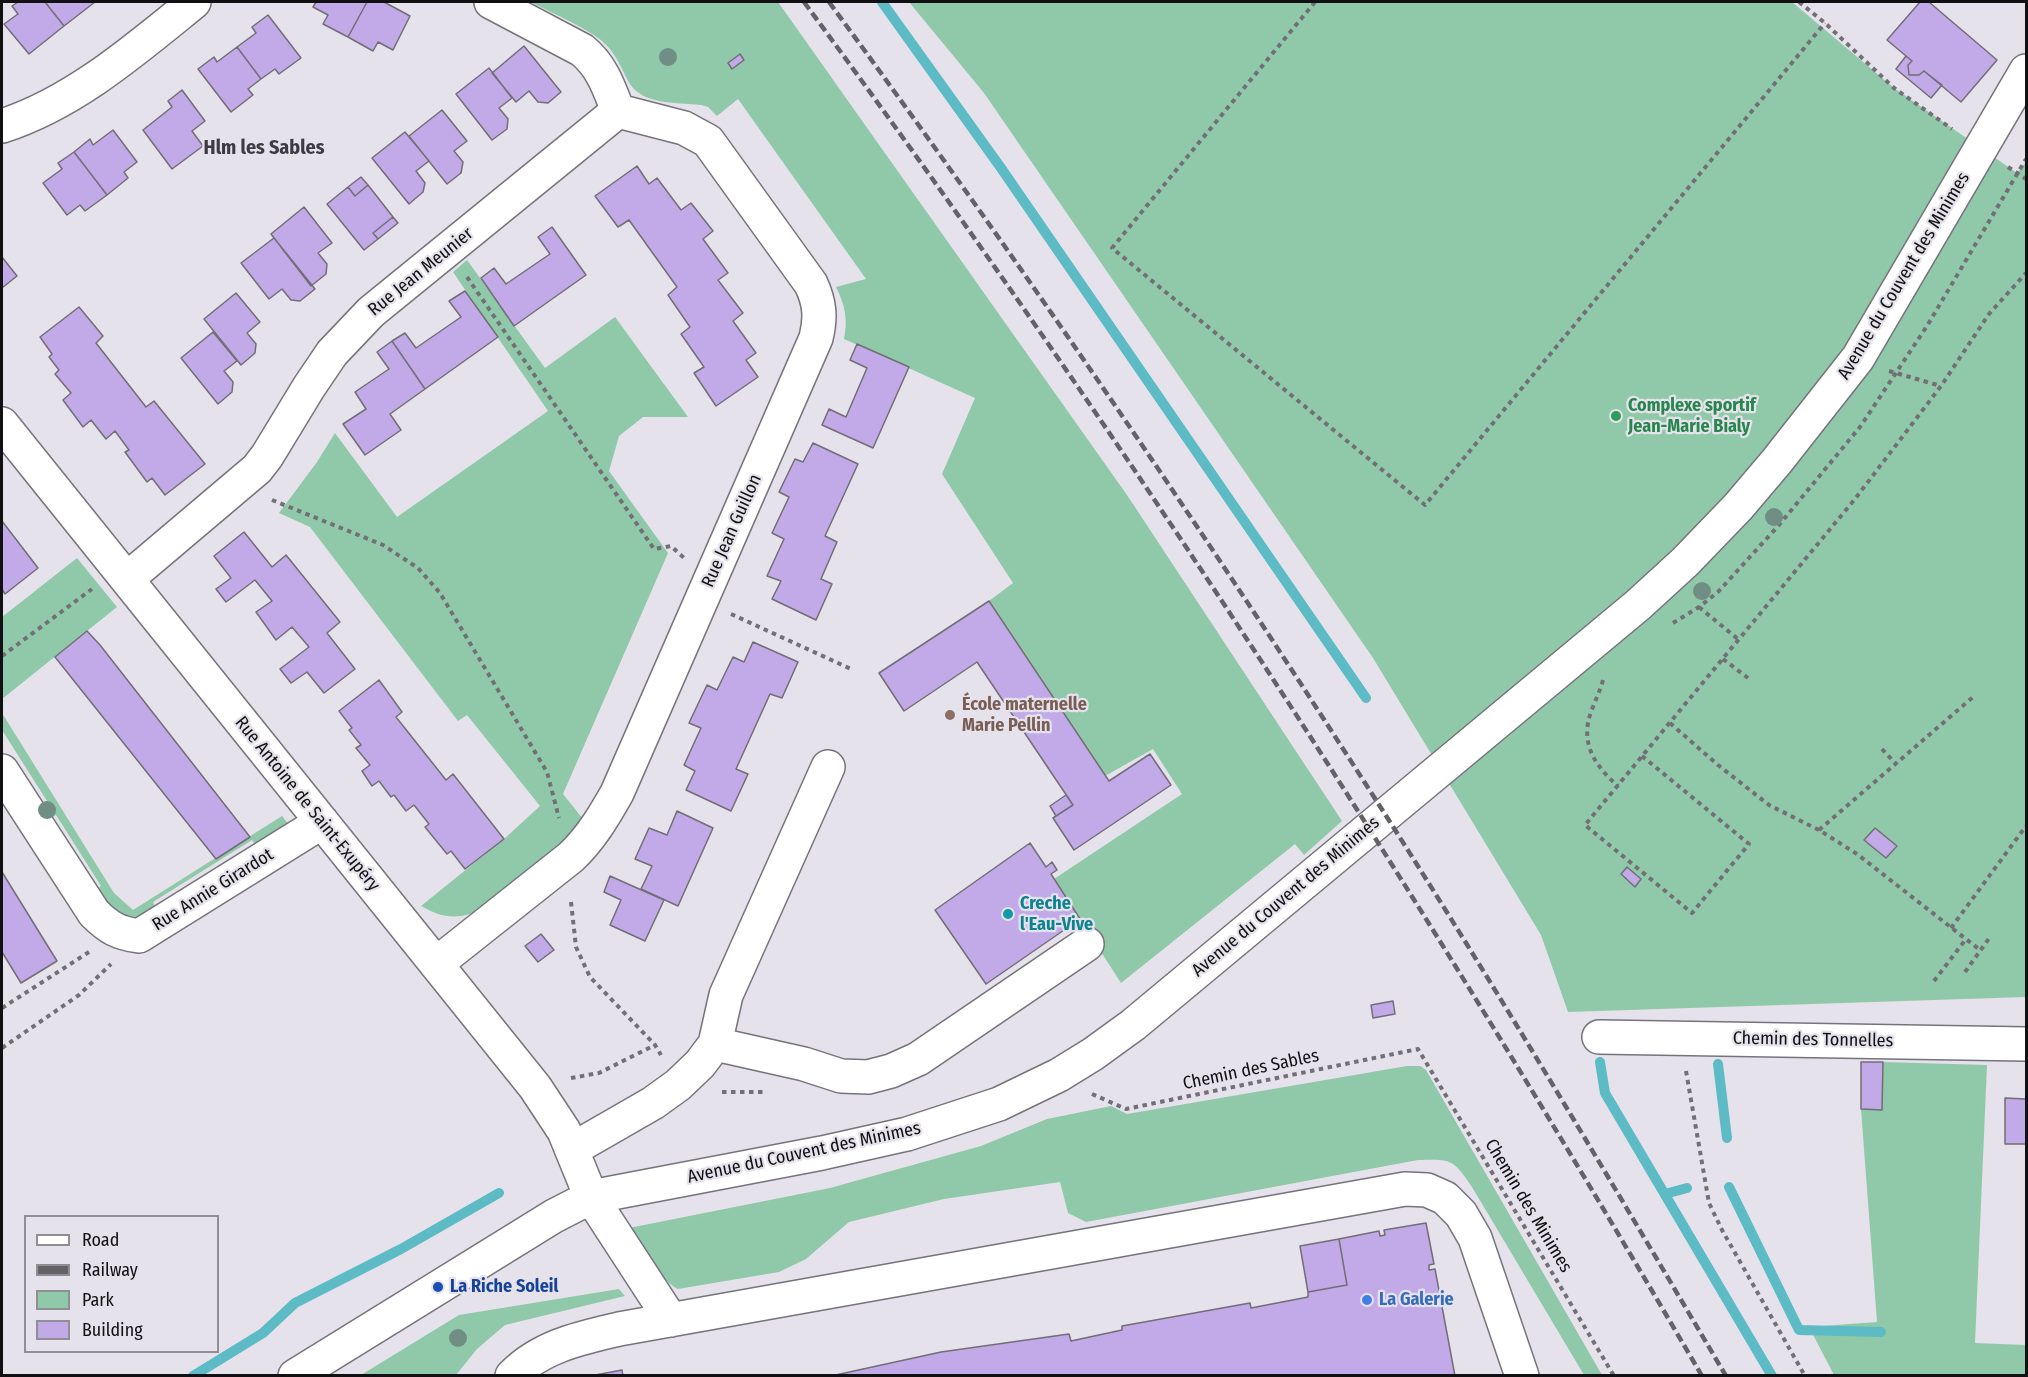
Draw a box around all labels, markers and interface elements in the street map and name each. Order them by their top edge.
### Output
district label: Hlm les Sables [204,136,324,160]
street label: Avenue du Couvent des Minimes [1833,168,1975,384]
street label: Rue Jean Meunier [364,223,478,321]
place label: Complexe sportif Jean-Marie Bialy [1628,395,1756,438]
marker: Complexe sportif Jean-Marie Bialy [1609,409,1623,423]
street label: Rue Jean Guillon [697,471,767,591]
place label: École maternelle Marie Pellin [962,694,1087,736]
marker: École maternelle Marie Pellin [943,708,957,722]
street label: Rue Antoine de Saint-Exupéry [230,712,384,896]
street label: Avenue du Couvent des Minimes [1188,812,1384,982]
street label: Rue Annie Girardot [148,844,278,936]
place label: Creche l'Eau-Vive [1020,893,1093,936]
marker: Creche l'Eau-Vive [1001,907,1015,921]
street label: Chemin des Tonnelles [1733,1028,1893,1052]
street label: Chemin des Sables [1181,1045,1321,1095]
street label: Avenue du Couvent des Minimes [685,1118,923,1188]
street label: Chemin des Minimes [1480,1135,1576,1277]
legend [24,1215,219,1353]
text: Road [82,1229,119,1251]
text: Railway [82,1259,138,1281]
place label: La Riche Soleil [450,1276,558,1298]
marker: La Riche Soleil [431,1280,445,1294]
text: Park [82,1289,114,1311]
place label: La Galerie [1379,1289,1454,1311]
marker: La Galerie [1360,1293,1374,1307]
text: Building [82,1319,143,1341]

